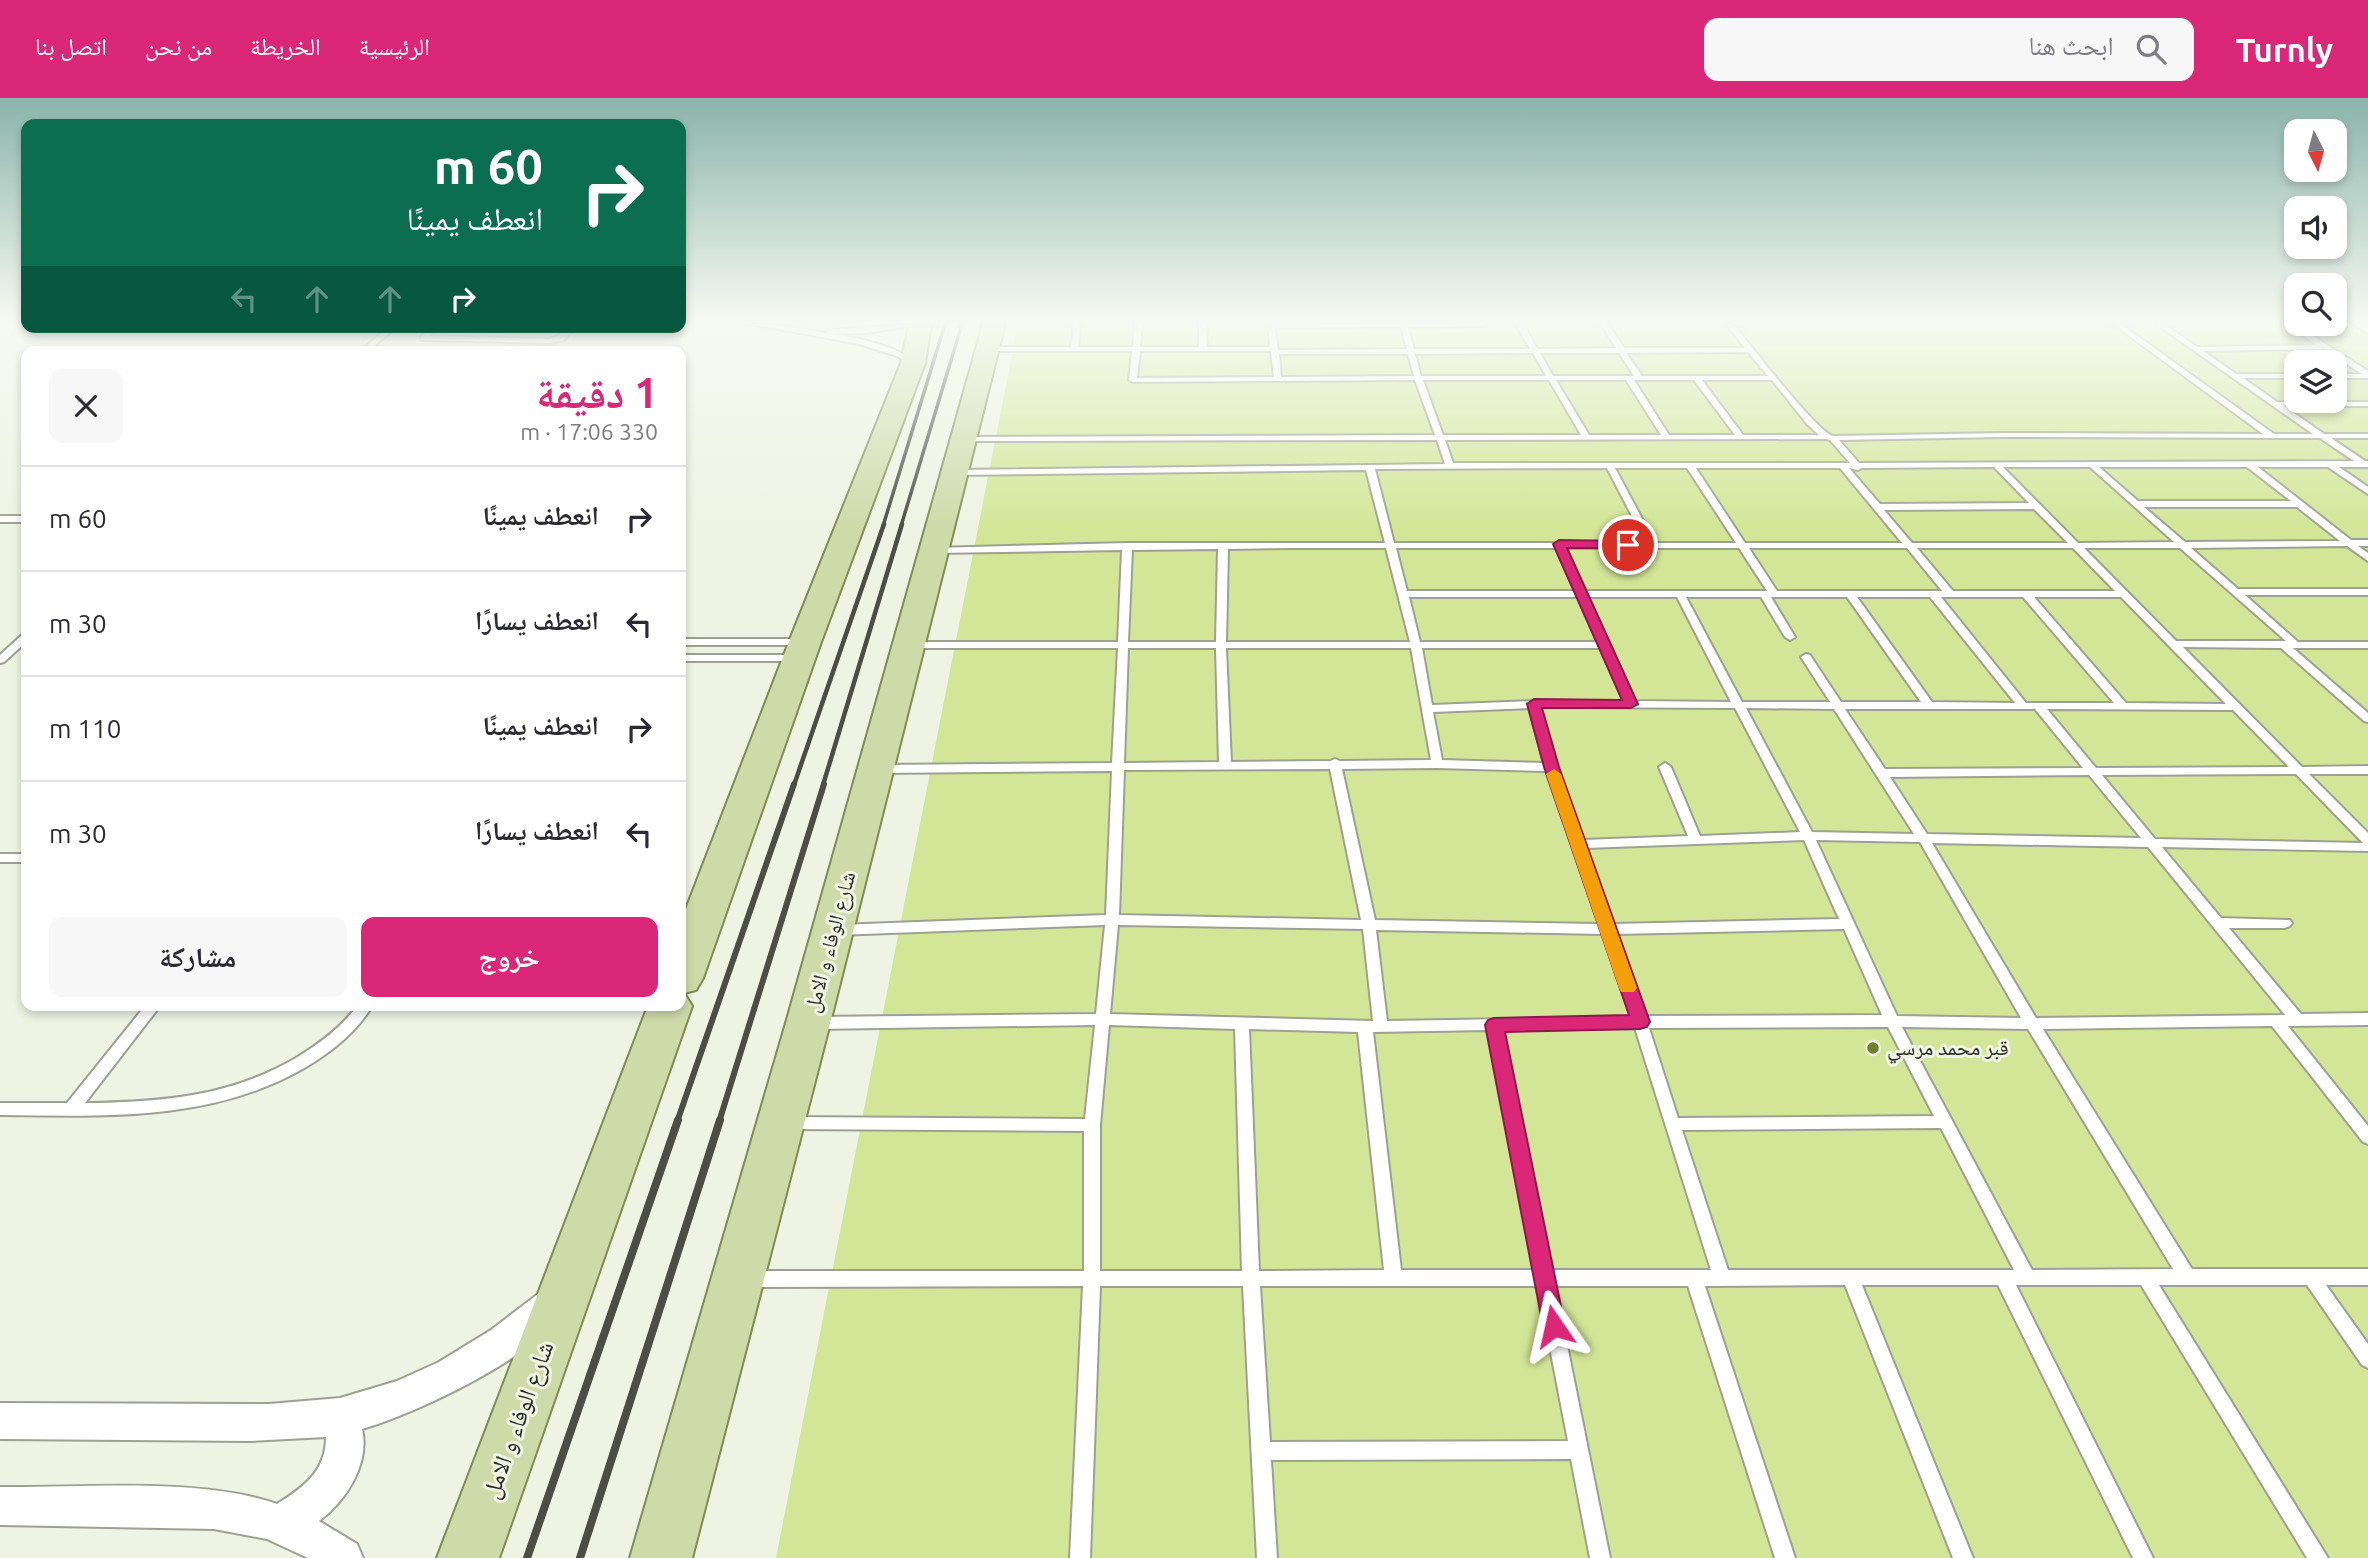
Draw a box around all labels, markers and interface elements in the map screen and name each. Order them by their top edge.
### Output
search box [1704,18,2194,81]
icon: search [2132,30,2170,68]
text: ابحث هنا [2028,31,2114,60]
text: Turnly [2236,31,2333,68]
text: اتصل بنا [35,33,107,60]
text: من نحن [145,33,212,60]
text: الخريطة [250,33,321,60]
text: الرئيسية [359,33,430,60]
north arrow [2284,119,2347,182]
map controls [2284,119,2347,413]
text: 60 m [434,138,543,193]
icon: right [567,147,658,238]
button: sound [2284,196,2347,259]
text: انعطف يمينًا [407,200,543,236]
button: search [2284,273,2347,336]
icon: left [225,280,263,318]
icon: ahead [298,280,336,318]
icon: ahead [371,280,409,318]
icon: right [444,280,482,318]
button: layers [2284,350,2347,413]
button: close [49,369,123,443]
text: 1 دقيقة [536,369,658,416]
text: 330 m · 17:06 [520,419,658,444]
icon: right [620,500,658,538]
text: انعطف يمينًا [483,501,599,530]
text: 60 m [49,504,107,533]
pin [1598,515,1658,575]
icon: arrive [1609,526,1647,564]
icon: left [620,605,658,643]
text: انعطف يسارًا [475,606,599,635]
text: 30 m [49,609,107,638]
icon: right [620,710,658,748]
text: انعطف يمينًا [483,711,599,740]
text: 110 m [49,714,121,743]
icon: left [620,815,658,853]
text: انعطف يسارًا [475,816,599,845]
text: 30 m [49,819,107,848]
street label: شارع الوفاء و الامل [799,869,861,1015]
button: مشاركة [49,917,347,997]
button: خروج [361,917,658,997]
place label: قبر محمد مرسي [1887,1035,2009,1064]
marker: قبر محمد مرسي [1865,1040,1881,1056]
position arrow [1517,1289,1591,1363]
street label: شارع الوفاء و الامل [477,1338,560,1503]

